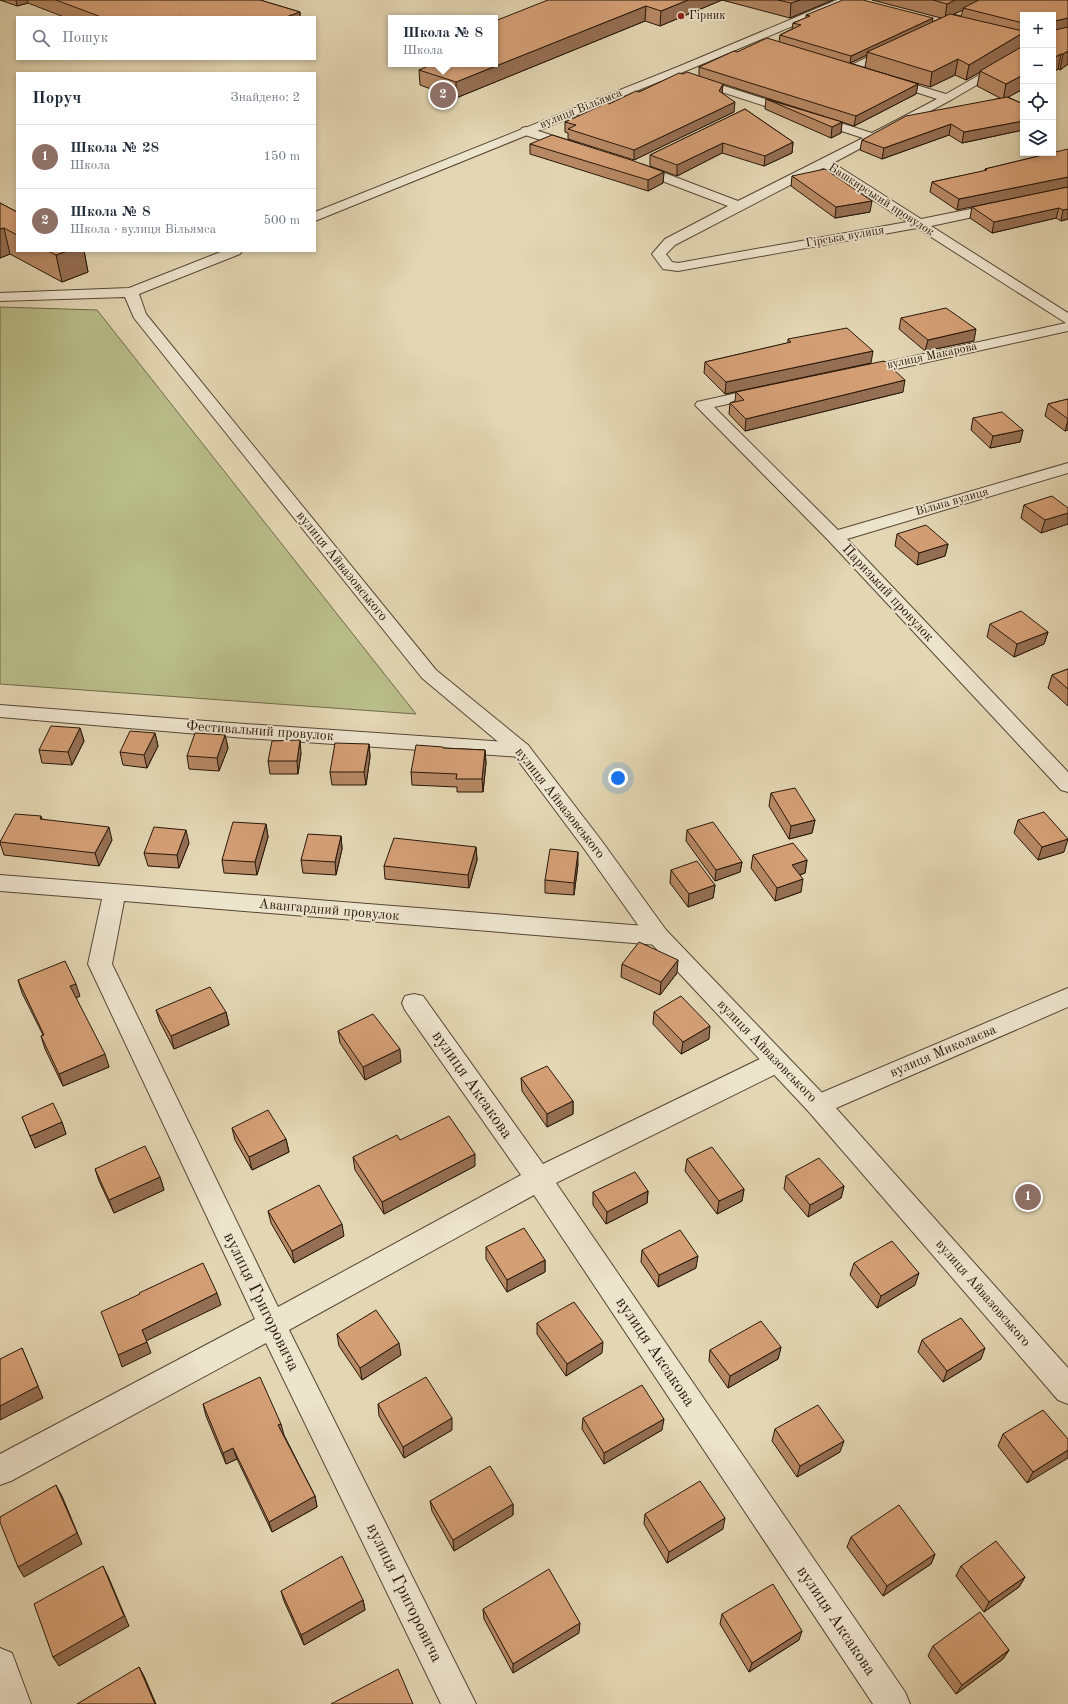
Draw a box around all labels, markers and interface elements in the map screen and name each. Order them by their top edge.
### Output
place label: Гірник [689,9,725,22]
marker: Гірник [676,11,686,21]
map controls [1020,12,1056,156]
button: + [1020,12,1056,48]
popup [388,15,498,67]
search box [16,16,316,60]
text: Школа № 8 [403,26,483,41]
icon: search [30,27,52,49]
text: Пошук [62,31,108,46]
text: Школа [403,44,443,57]
button: − [1020,48,1056,84]
pin: 2 [430,80,456,110]
button: locate [1020,84,1056,120]
street label: вулиця Вільямса [538,86,624,131]
text: Поруч [32,90,81,107]
text: Знайдено: 2 [231,91,300,104]
button: layers [1020,120,1056,156]
text: Школа № 28 [70,141,159,156]
text: 1 [41,150,49,163]
text: 150 m [263,150,300,163]
text: Школа [70,159,110,172]
street label: Башкирський провулок [826,161,936,239]
text: Школа № 8 [70,205,151,220]
text: 2 [41,214,49,227]
text: 500 m [263,214,300,227]
text: Школа · вулиця Вільямса [70,223,216,236]
street label: Гірська вулиця [805,223,885,250]
street label: вулиця Макарова [886,341,978,371]
street label: Вільна вулиця [914,485,990,518]
street label: вулиця Айвазовського [294,509,390,624]
street label: Паризький провулок [840,542,936,644]
street label: Фестивальний провулок [186,719,334,743]
street label: вулиця Айвазовського [512,745,608,861]
your location [608,768,628,788]
street label: Авангардний провулок [258,897,400,923]
street label: вулиця Айвазовського [715,997,820,1105]
street label: вулиця Миколаєва [888,1022,998,1080]
street label: вулиця Аксакова [428,1028,516,1143]
pin: 1 [1015,1182,1041,1212]
street label: вулиця Григоровича [220,1230,302,1375]
street label: вулиця Айвазовського [933,1237,1033,1349]
street label: вулиця Аксакова [612,1294,698,1410]
street label: вулиця Григоровича [363,1521,445,1666]
street label: вулиця Аксакова [793,1563,879,1679]

